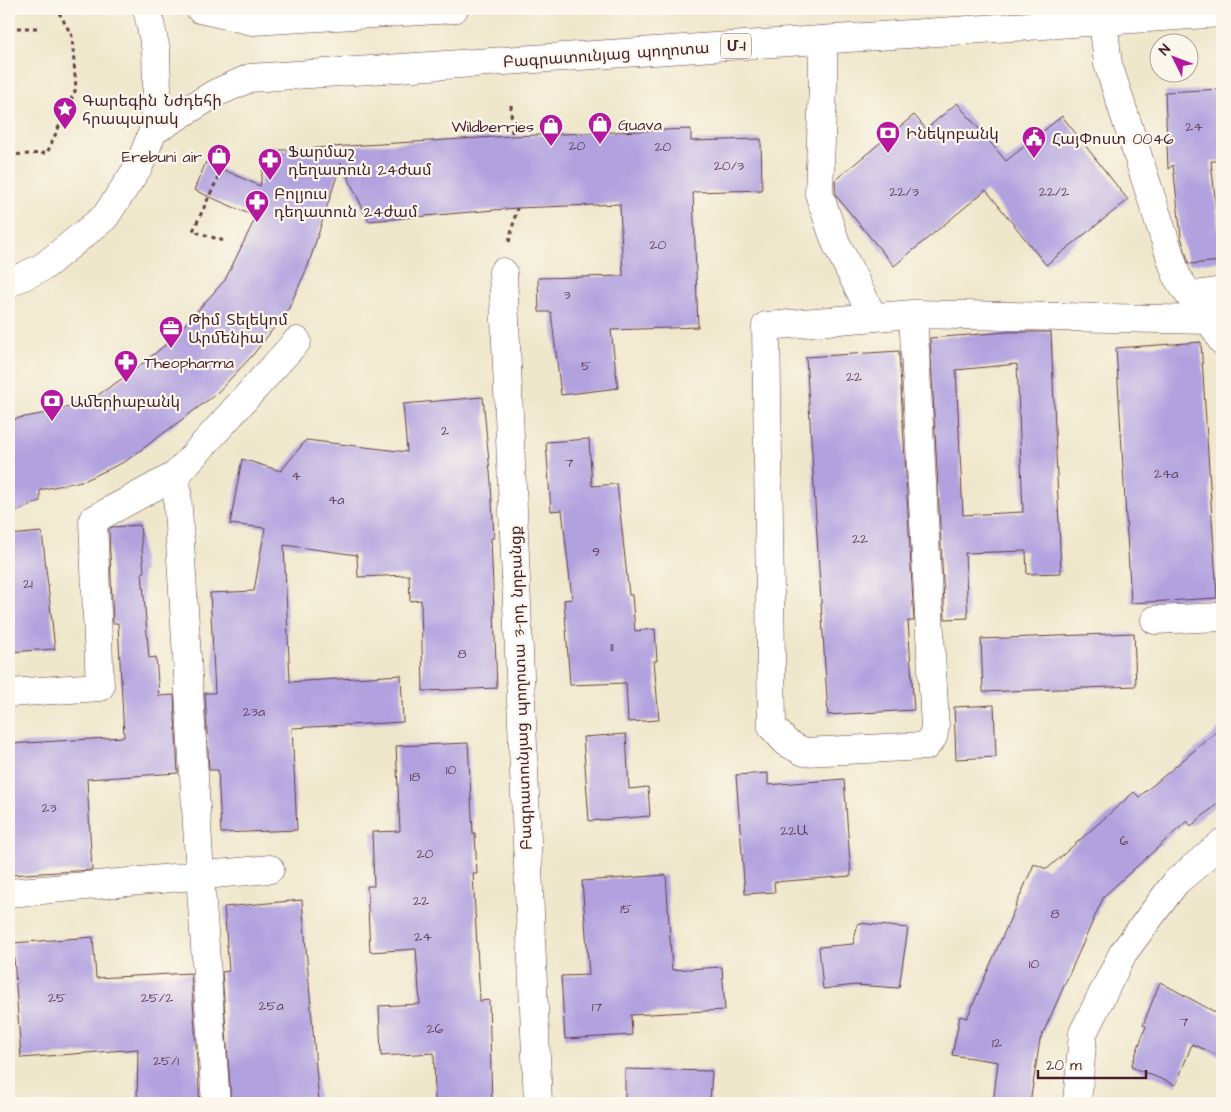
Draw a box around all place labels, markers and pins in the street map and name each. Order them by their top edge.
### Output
place label: Գարեգին Նժդեհի հրապարակ [82,90,222,130]
place icon: Գարեգին Նժդեհի հրապարակ [52,96,78,130]
shop icon: Guava [587,111,613,145]
shop icon: Wildberries [538,113,564,147]
place label: Guava [618,114,662,136]
place label: Wildberries [451,116,534,138]
bank icon: Ինեկոբանկ [875,120,901,154]
place label: Ինեկոբանկ [906,123,999,145]
public building icon: ՀայՓոստ 0046 [1021,125,1047,159]
place label: ՀայՓոստ 0046 [1052,128,1174,150]
place label: Ֆարմաշ դեղատուն 24ժամ [288,141,432,181]
shop icon: Erebuni air [206,143,232,177]
place label: Erebuni air [122,146,202,168]
pharmacy icon: Ֆարմաշ դեղատուն 24ժամ [257,147,283,181]
place label: Բոլյուս դեղատուն 24ժամ [274,183,418,223]
pharmacy icon: Բոլյուս դեղատուն 24ժամ [244,189,270,223]
place label: Թիմ Տելեկոմ Արմենիա [188,309,288,349]
office icon: Թիմ Տելեկոմ Արմենիա [158,315,184,349]
pharmacy icon: Theopharma [113,349,139,383]
place label: Theopharma [144,352,234,374]
bank icon: Ամերիաբանկ [39,388,65,422]
place label: Ամերիաբանկ [70,391,180,413]

